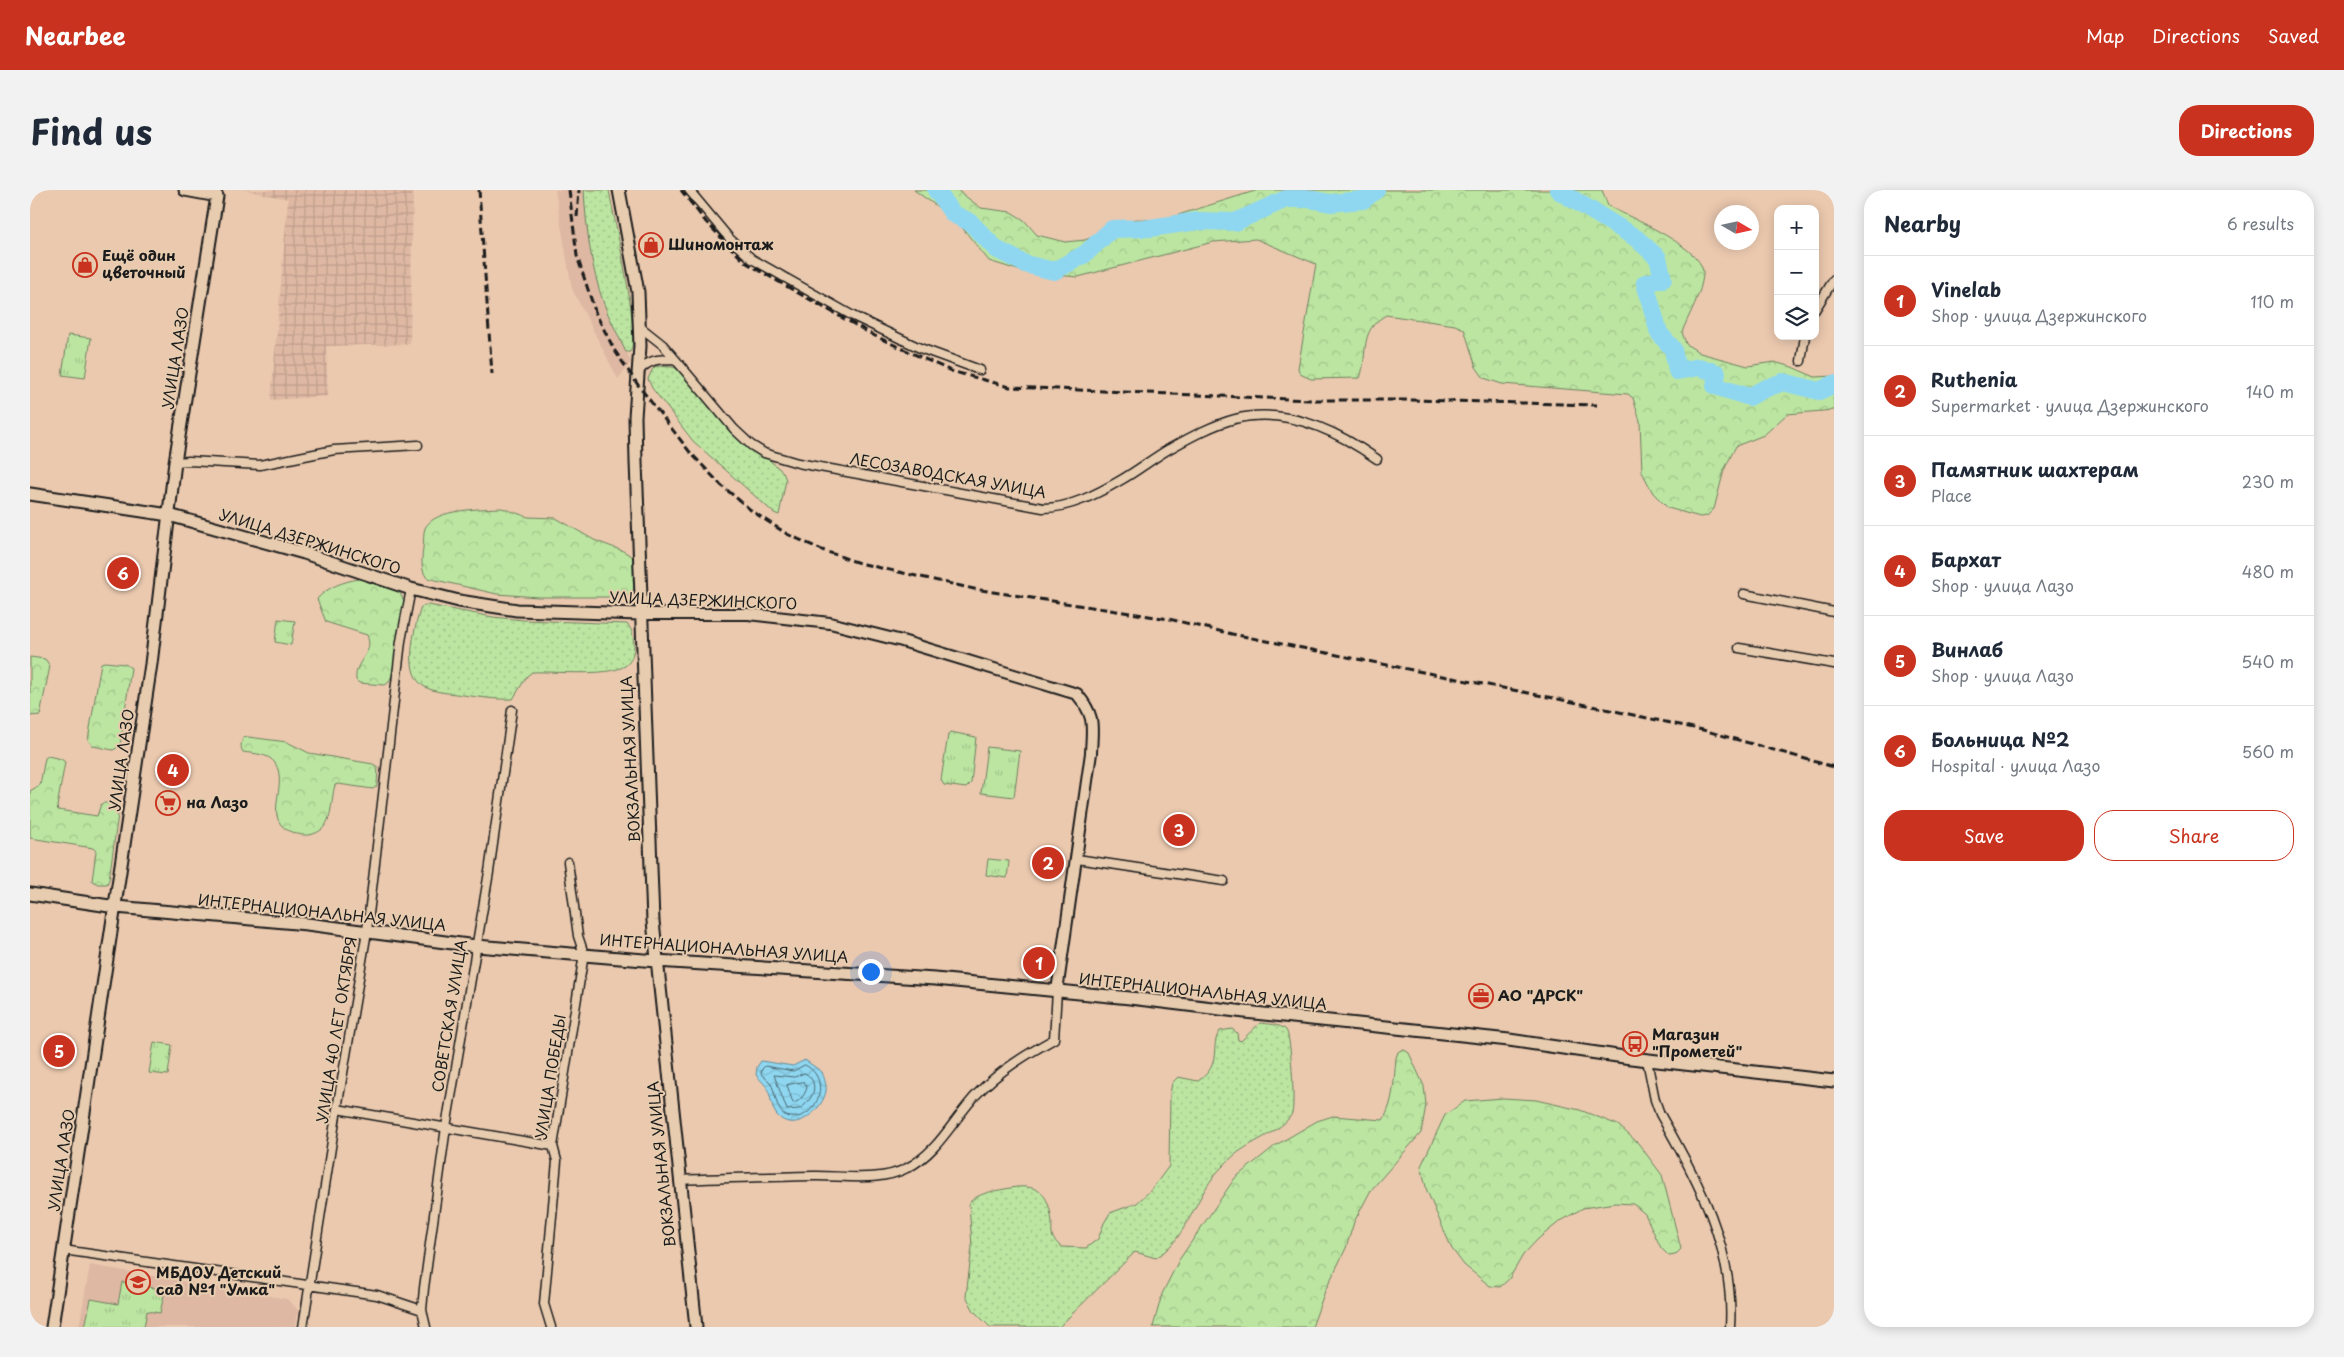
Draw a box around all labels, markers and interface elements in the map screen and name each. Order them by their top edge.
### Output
text: Nearbee [25,17,126,53]
text: Map [2086,22,2124,49]
text: Directions [2152,22,2240,49]
text: Saved [2268,22,2319,49]
text: Find us [30,104,152,157]
button: Directions [2179,105,2314,156]
north arrow [1714,205,1759,250]
map controls [1774,205,1819,340]
button: + [1774,205,1819,250]
text: Nearby [1884,207,1961,239]
text: 6 results [2227,211,2294,235]
shop icon: Шиномонтаж [638,232,664,258]
place label: Шиномонтаж [668,232,773,255]
place label: Ещё один цветочный [102,243,186,283]
button: − [1774,250,1819,295]
shop icon: Ещё один цветочный [72,252,98,278]
text: Vinelab [1931,275,2001,303]
text: 1 [1896,289,1904,313]
text: 110 m [2251,289,2294,313]
button: layers [1774,295,1819,340]
text: Shop · улица Дзержинского [1931,303,2147,327]
street label: УЛИЦА ЛАЗО [155,305,194,410]
text: Ruthenia [1931,365,2018,393]
text: 2 [1894,379,1906,403]
text: 140 m [2246,379,2294,403]
text: Supermarket · улица Дзержинского [1931,393,2209,417]
street label: ЛЕСОЗАВОДСКАЯ УЛИЦА [848,446,1048,503]
text: Памятник шахтерам [1931,455,2139,483]
text: 3 [1895,469,1905,493]
text: 230 m [2242,469,2294,493]
text: Place [1931,483,1972,507]
street label: УЛИЦА ДЗЕРЖИНСКОГО [217,502,404,579]
text: Бархат [1931,545,2001,573]
pin: 6 [107,554,139,592]
text: 4 [1895,559,1905,583]
text: 480 m [2242,559,2294,583]
text: Shop · улица Лазо [1931,573,2074,597]
street label: УЛИЦА ДЗЕРЖИНСКОГО [608,585,798,614]
text: Винлаб [1931,635,2003,663]
text: 5 [1895,649,1905,673]
text: 540 m [2241,649,2294,673]
text: Shop · улица Лазо [1931,663,2074,687]
street label: ВОКЗАЛЬНАЯ УЛИЦА [614,675,645,843]
street label: УЛИЦА ЛАЗО [102,707,139,812]
text: Больница №2 [1931,725,2069,753]
text: 6 [1894,739,1906,763]
text: 560 m [2242,739,2294,763]
pin: 4 [157,751,189,789]
text: Hospital · улица Лазо [1931,753,2100,777]
supermarket icon: на Лазо [155,790,181,816]
place label: на Лазо [186,790,248,813]
button: Save [1884,810,2084,861]
button: Share [2094,810,2294,861]
pin: 3 [1163,811,1195,849]
pin: 2 [1032,844,1064,882]
street label: ИНТЕРНАЦИОНАЛЬНАЯ УЛИЦА [197,887,447,936]
street label: ИНТЕРНАЦИОНАЛЬНАЯ УЛИЦА [599,927,849,968]
street label: УЛИЦА 40 ЛЕТ ОКТЯБРЯ [309,935,362,1125]
street label: СОВЕТСКАЯ УЛИЦА [425,938,472,1094]
pin: 1 [1023,944,1055,982]
your location [858,959,884,985]
street label: ИНТЕРНАЦИОНАЛЬНАЯ УЛИЦА [1078,966,1328,1015]
office icon: АО "ДРСК" [1468,983,1494,1009]
place label: АО "ДРСК" [1498,983,1583,1006]
street label: УЛИЦА ПОБЕДЫ [528,1012,571,1141]
place label: Магазин "Прометей" [1652,1022,1742,1062]
bus stop icon: Магазин "Прометей" [1622,1031,1648,1057]
pin: 5 [43,1032,75,1070]
street label: ВОКЗАЛЬНАЯ УЛИЦА [640,1080,681,1248]
street label: УЛИЦА ЛАЗО [41,1107,80,1212]
place label: МБДОУ Детский сад №1 "Умка" [156,1260,282,1300]
school or university icon: МБДОУ Детский сад №1 "Умка" [125,1269,151,1295]

